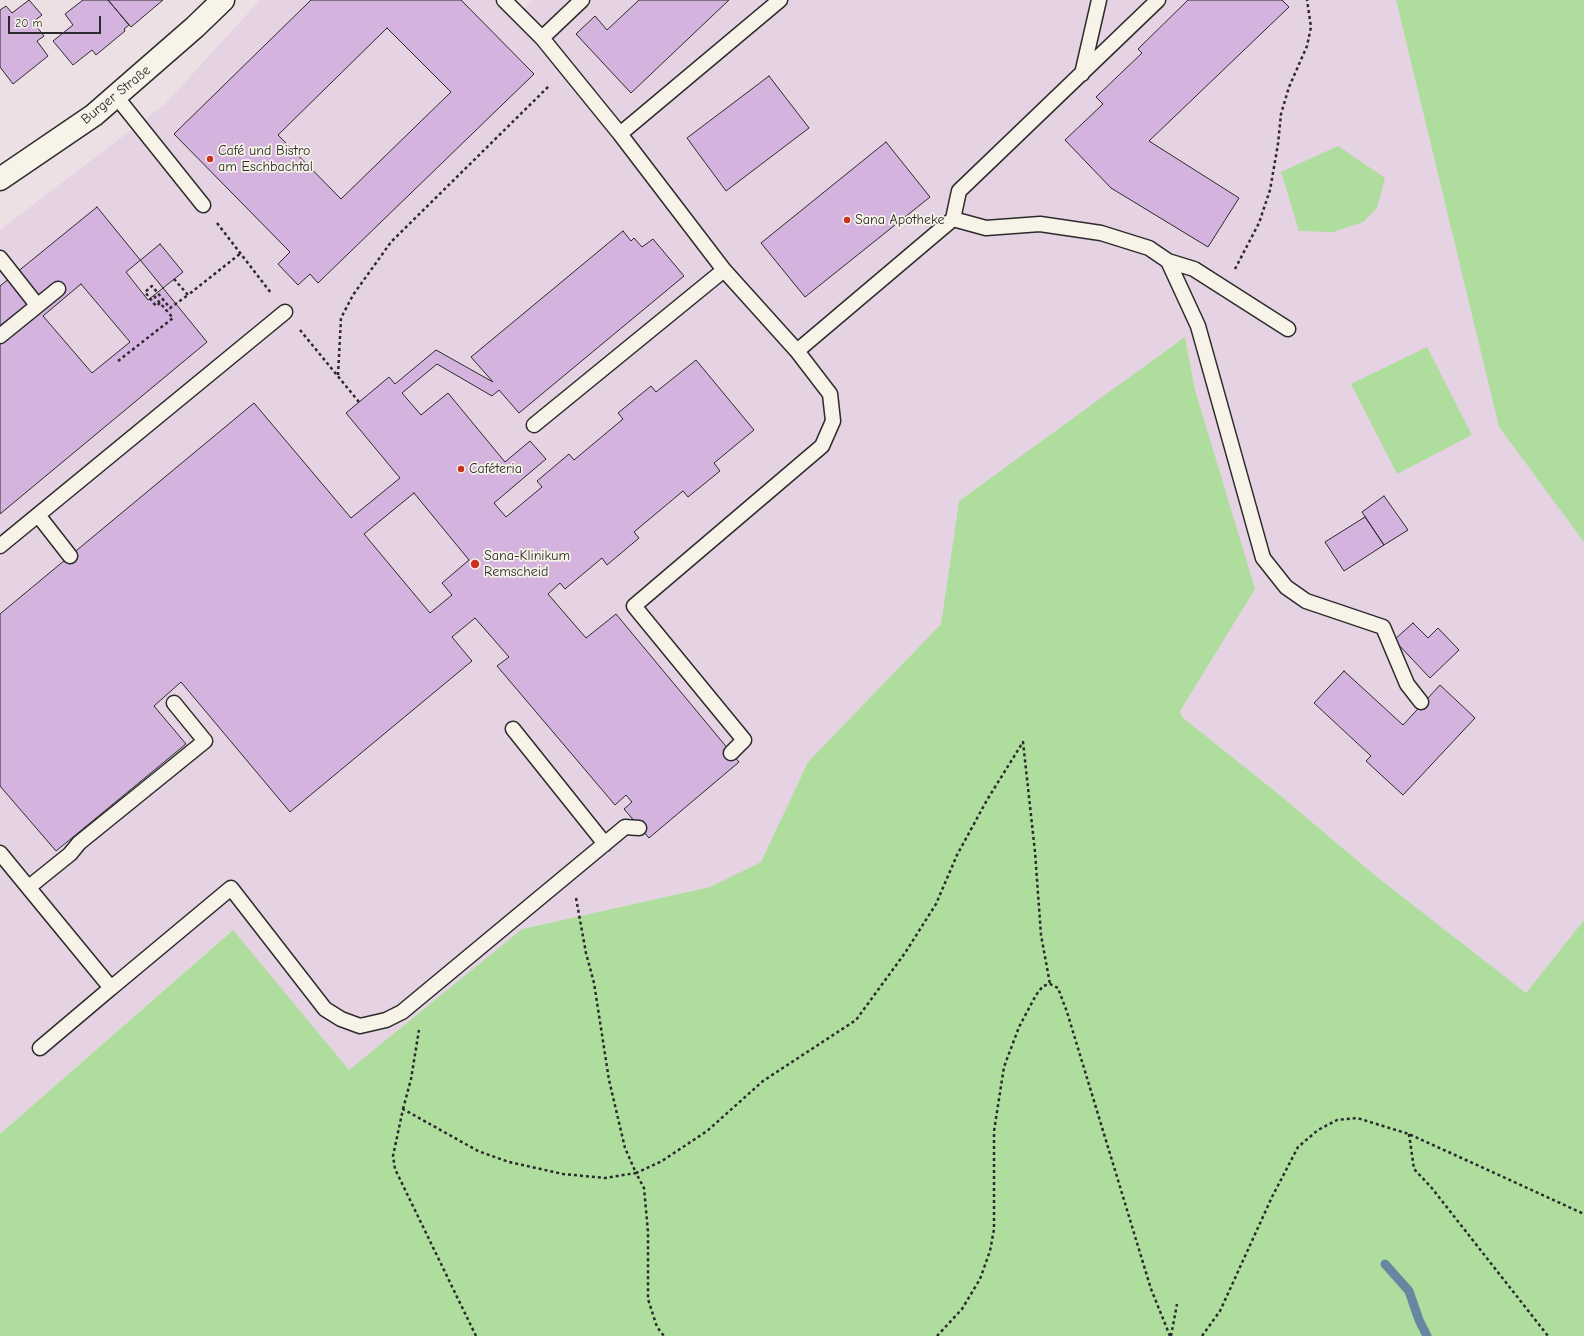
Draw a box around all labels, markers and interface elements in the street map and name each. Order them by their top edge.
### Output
scale bar [10,8,103,34]
text: 20 m [15,16,43,30]
street label: Burger Straße [78,62,154,128]
place label: Café und Bistro am Eschbachtal [218,143,313,176]
marker: Café und Bistro am Eschbachtal [205,154,215,164]
place label: Sana Apotheke [855,212,944,228]
marker: Sana Apotheke [842,215,852,225]
place label: Caféteria [469,461,522,477]
marker: Caféteria [456,464,466,474]
place label: Sana-Klinikum Remscheid [484,548,570,580]
marker: Sana-Klinikum Remscheid [469,558,481,570]

